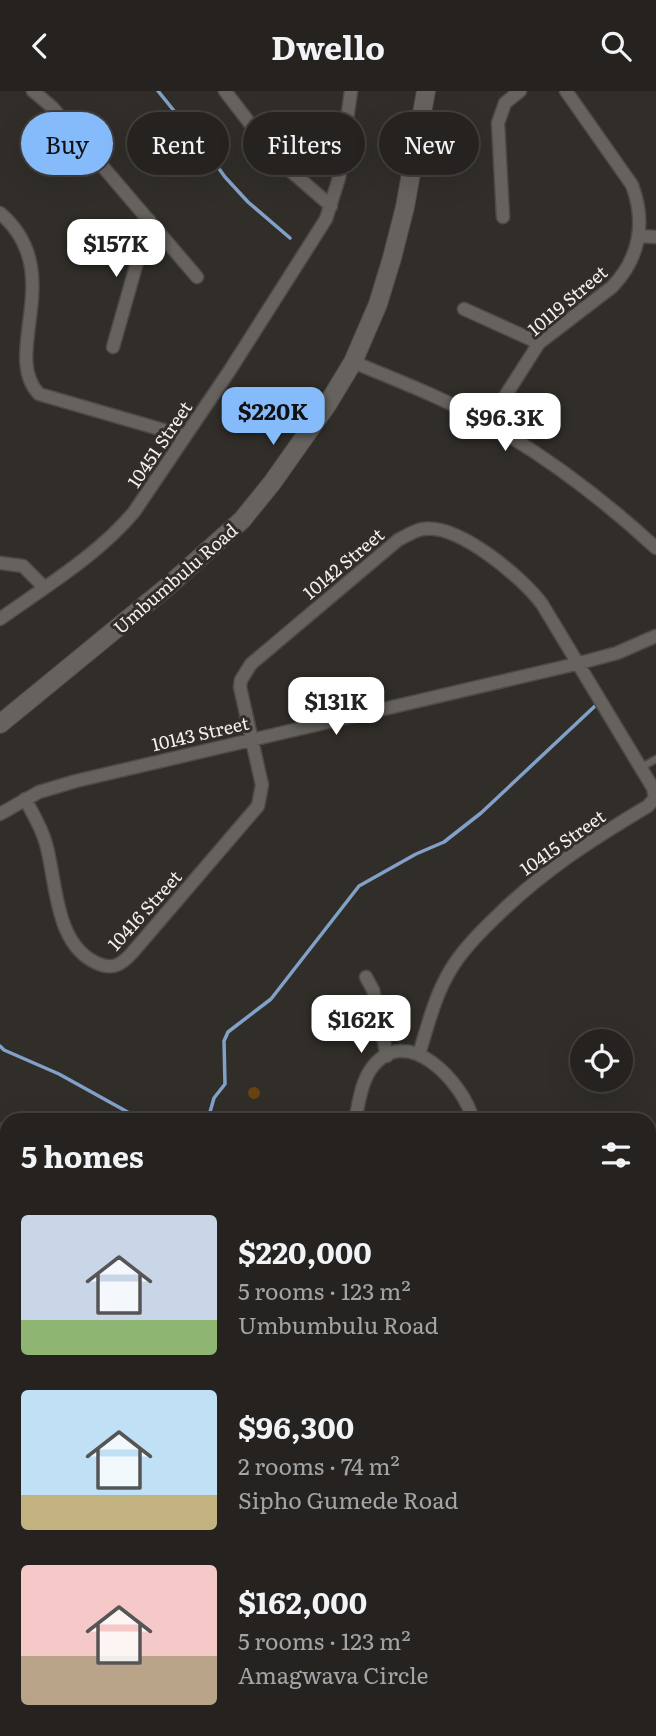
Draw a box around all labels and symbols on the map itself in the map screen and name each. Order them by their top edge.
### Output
pin: $157K [67,219,165,279]
street label: 10119 Street [521,258,613,341]
pin: $220K [224,387,322,447]
pin: $96.3K [448,393,562,453]
street label: 10451 Street [120,395,198,493]
street label: Umbumbulu Road [107,516,243,640]
street label: 10142 Street [297,521,390,605]
pin: $131K [287,677,385,737]
street label: 10143 Street [149,709,252,757]
street label: 10415 Street [514,802,611,882]
street label: 10416 Street [101,863,188,956]
pin: $162K [312,995,410,1055]

